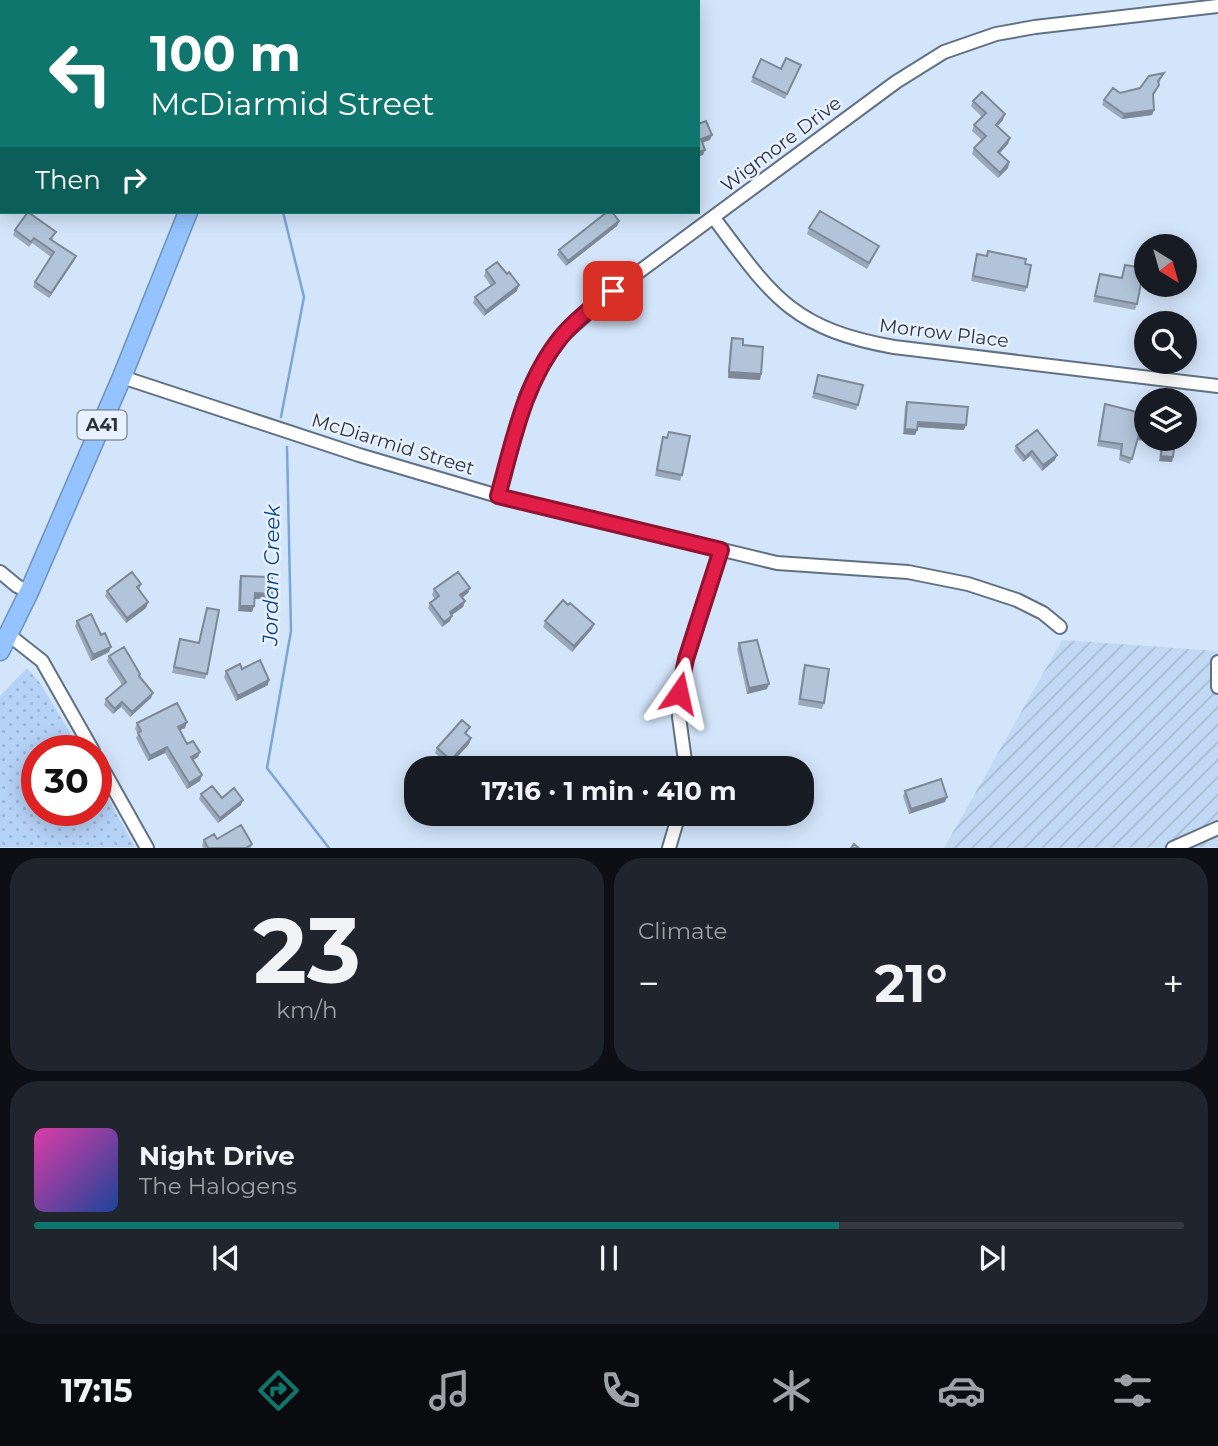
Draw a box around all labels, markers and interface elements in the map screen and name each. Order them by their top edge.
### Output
text: 100 m [150,24,301,83]
icon: left [35,28,126,119]
text: McDiarmid Street [150,84,434,123]
street label: Wigmore Drive [716,91,846,197]
icon: right [115,161,153,199]
text: Then [35,164,101,196]
north arrow [1134,234,1197,298]
map controls [1134,234,1197,451]
pin [583,261,643,321]
icon: arrive [594,272,632,310]
button: search [1134,311,1197,374]
street label: Morrow Place [878,314,1010,352]
button: layers [1134,388,1197,451]
street label: McDiarmid Street [309,408,477,480]
road number: A41 [78,410,126,440]
water label: Jordan Creek [257,503,285,647]
position arrow [642,656,716,730]
speed limit sign: 30 [21,735,112,826]
text: 17:16 · 1 min · 410 m [482,775,736,807]
text: 23 [253,895,361,1006]
text: Climate [638,917,727,945]
text: 21° [875,952,947,1015]
text: − [638,960,660,1007]
text: + [1162,960,1184,1007]
text: km/h [276,996,338,1024]
text: Night Drive [139,1140,295,1172]
text: The Halogens [139,1172,297,1200]
icon: previous [207,1239,245,1277]
icon: pause [590,1239,628,1277]
icon: next [973,1239,1011,1277]
icon: directions [254,1366,303,1415]
icon: music [425,1366,474,1415]
icon: phone [596,1366,645,1415]
icon: climate [767,1366,816,1415]
icon: car [937,1366,986,1415]
icon: filters [1108,1366,1157,1415]
text: 17:15 [61,1371,133,1410]

